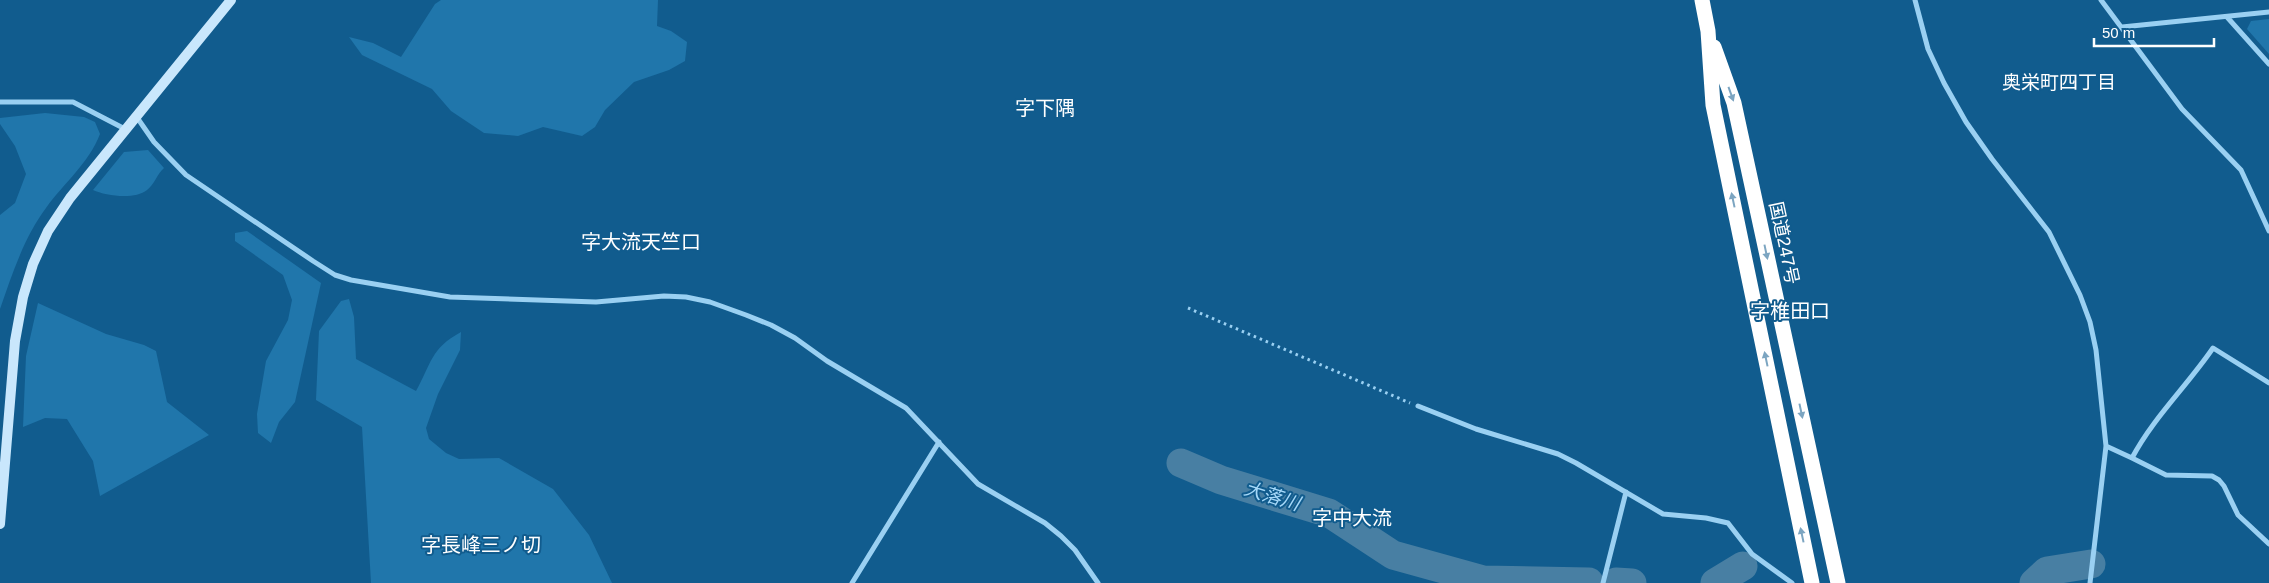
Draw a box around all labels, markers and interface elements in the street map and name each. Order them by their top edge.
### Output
scale bar [2094,15,2214,47]
text: 50 m [2102,24,2135,41]
district label: 奥栄町四丁目 [2002,72,2116,93]
one-way arrow [1727,87,1735,102]
district label: 字下隅 [1015,97,1075,119]
one-way arrow [1728,191,1736,207]
street label: 国道247号 [1765,200,1803,286]
district label: 字大流天竺口 [581,231,701,253]
one-way arrow [1762,245,1770,260]
district label: 字椎田口 [1750,300,1830,322]
one-way arrow [1761,351,1769,367]
one-way arrow [1797,404,1805,420]
water label: 大落川 [1242,478,1304,515]
district label: 字中大流 [1312,507,1392,529]
one-way arrow [1798,528,1806,543]
district label: 字長峰三ノ切 [421,534,541,556]

